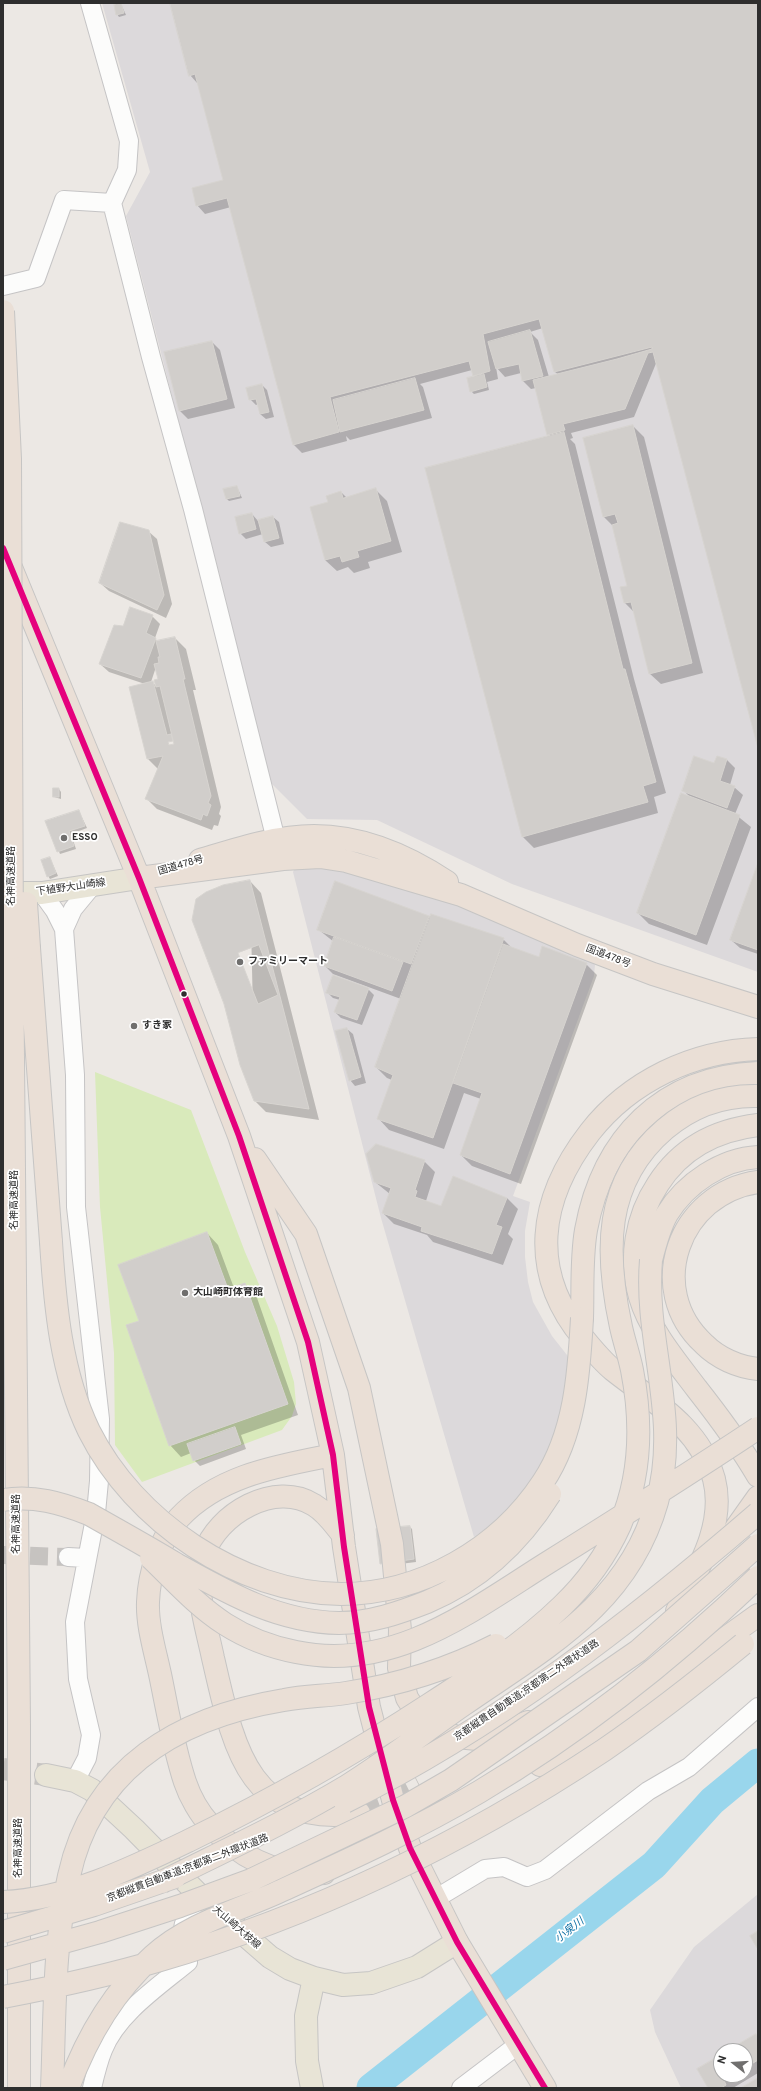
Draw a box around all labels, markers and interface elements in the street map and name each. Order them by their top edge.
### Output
place label: ESSO [72,832,98,844]
marker: ESSO [59,833,69,843]
street label: 名神高速道路 [6,846,18,906]
street label: 国道478号 [157,854,205,878]
street label: 下植野大山崎線 [36,877,106,899]
street label: 国道478号 [584,943,632,971]
place label: ファミリーマート [248,956,328,968]
marker: ファミリーマート [235,957,245,967]
unlabelled marker [179,989,189,999]
place label: すき家 [142,1020,172,1032]
marker: すき家 [129,1021,139,1031]
street label: 名神高速道路 [9,1170,21,1230]
place label: 大山崎町体育館 [193,1287,263,1299]
marker: 大山崎町体育館 [180,1288,190,1298]
street label: 名神高速道路 [11,1494,23,1554]
street label: 京都縦貫自動車道;京都第二外環状道路 [452,1638,602,1744]
street label: 名神高速道路 [13,1818,25,1878]
street label: 京都縦貫自動車道;京都第二外環状道路 [105,1833,271,1905]
street label: 大山崎大枝線 [209,1904,263,1952]
water label: 小泉川 [553,1916,587,1946]
north arrow [713,2043,753,2083]
text: N [715,2054,730,2066]

